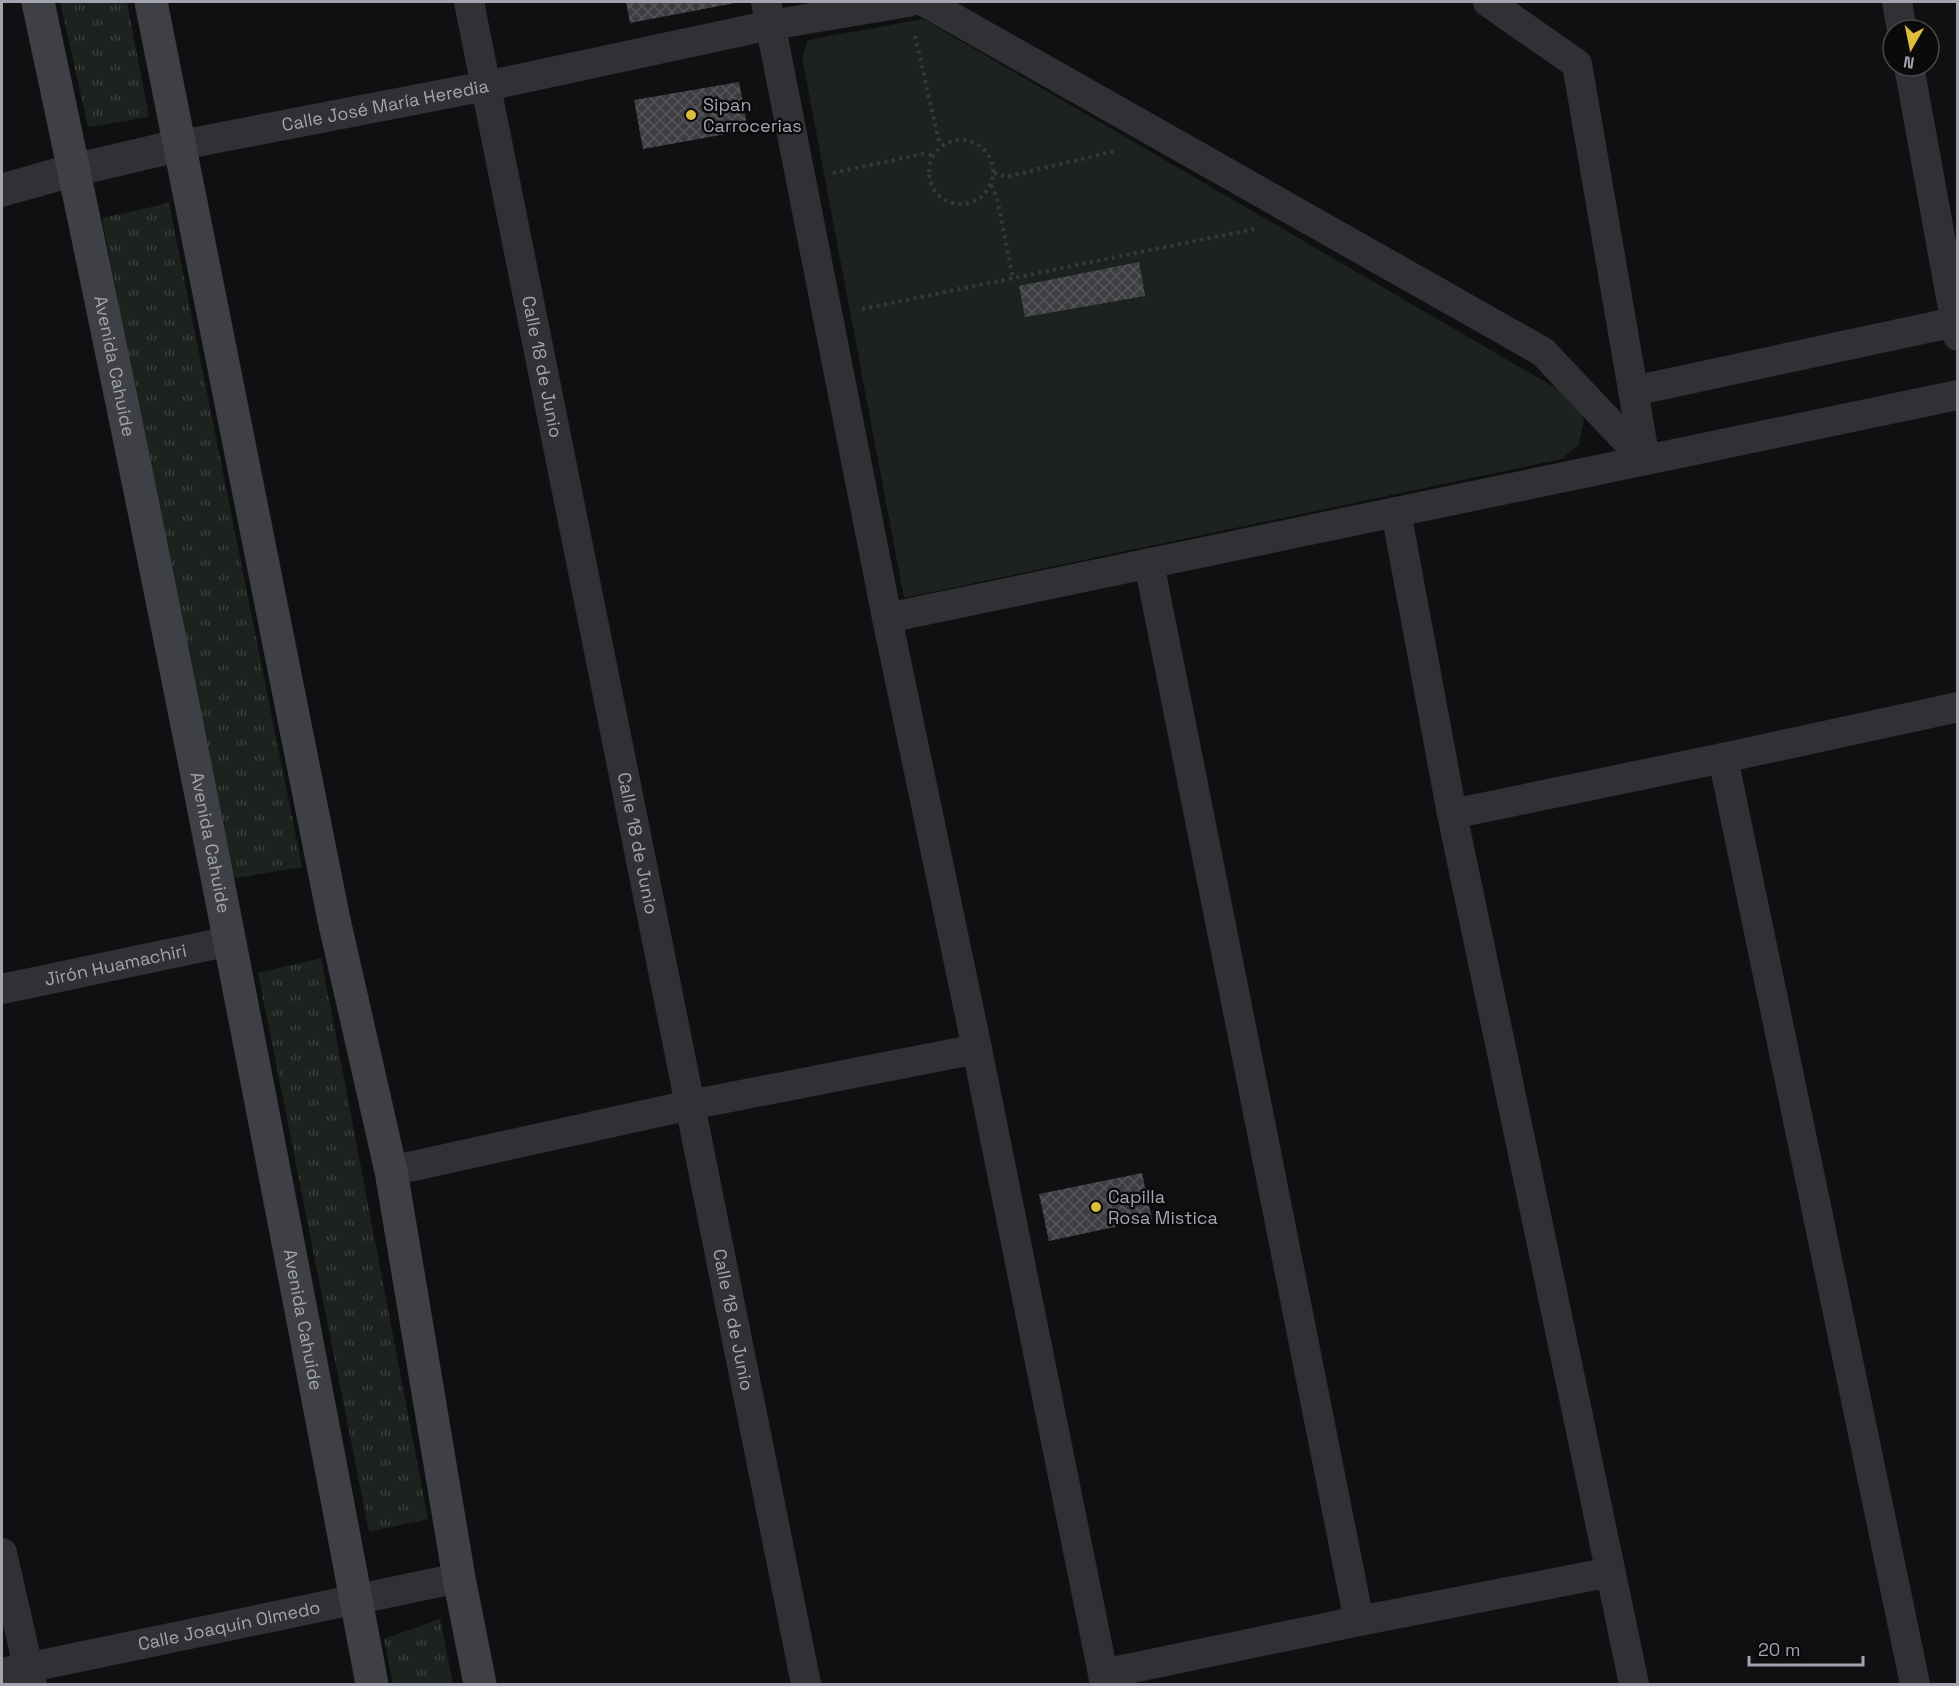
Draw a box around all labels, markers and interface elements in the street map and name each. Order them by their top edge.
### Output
north arrow [1881,18,1941,78]
text: N [1902,51,1916,74]
street label: Calle José María Heredia [280,74,491,136]
place label: Sipan Carrocerias [703,93,802,137]
marker: Sipan Carrocerias [684,108,698,122]
street label: Avenida Cahuide [89,293,141,439]
street label: Calle 18 de Junio [517,294,568,440]
street label: Avenida Cahuide [186,770,236,915]
street label: Calle 18 de Junio [613,770,663,916]
street label: Jirón Huamachiri [42,938,189,991]
place label: Capilla Rosa Mistica [1108,1185,1218,1229]
marker: Capilla Rosa Mistica [1089,1200,1103,1214]
street label: Avenida Cahuide [278,1247,328,1392]
street label: Calle 18 de Junio [708,1247,759,1393]
street label: Calle Joaquín Olmedo [136,1595,322,1655]
scale bar [1749,1629,1863,1667]
text: 20 m [1758,1638,1801,1661]

